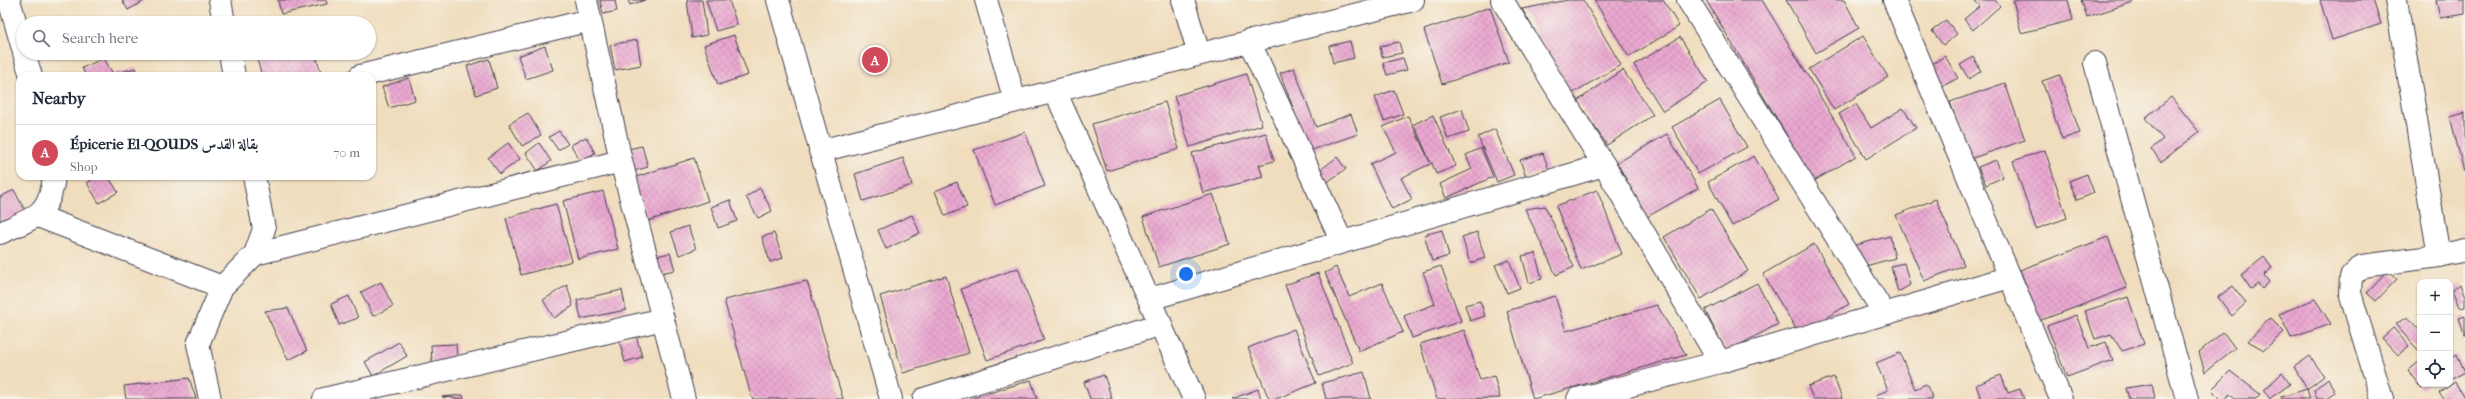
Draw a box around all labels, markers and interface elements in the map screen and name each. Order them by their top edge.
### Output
search box [16,16,376,60]
icon: search [30,27,52,49]
text: Search here [62,29,138,47]
pin: A [862,45,888,75]
text: Nearby [32,88,86,108]
text: Épicerie El-QOUDS بقالة القدس [70,135,258,153]
text: A [41,145,49,160]
text: 70 m [333,145,360,160]
text: Shop [70,159,98,174]
your location [1176,264,1196,284]
map controls [2417,279,2453,387]
button: + [2417,279,2453,315]
button: − [2417,315,2453,351]
button: locate [2417,351,2453,387]

